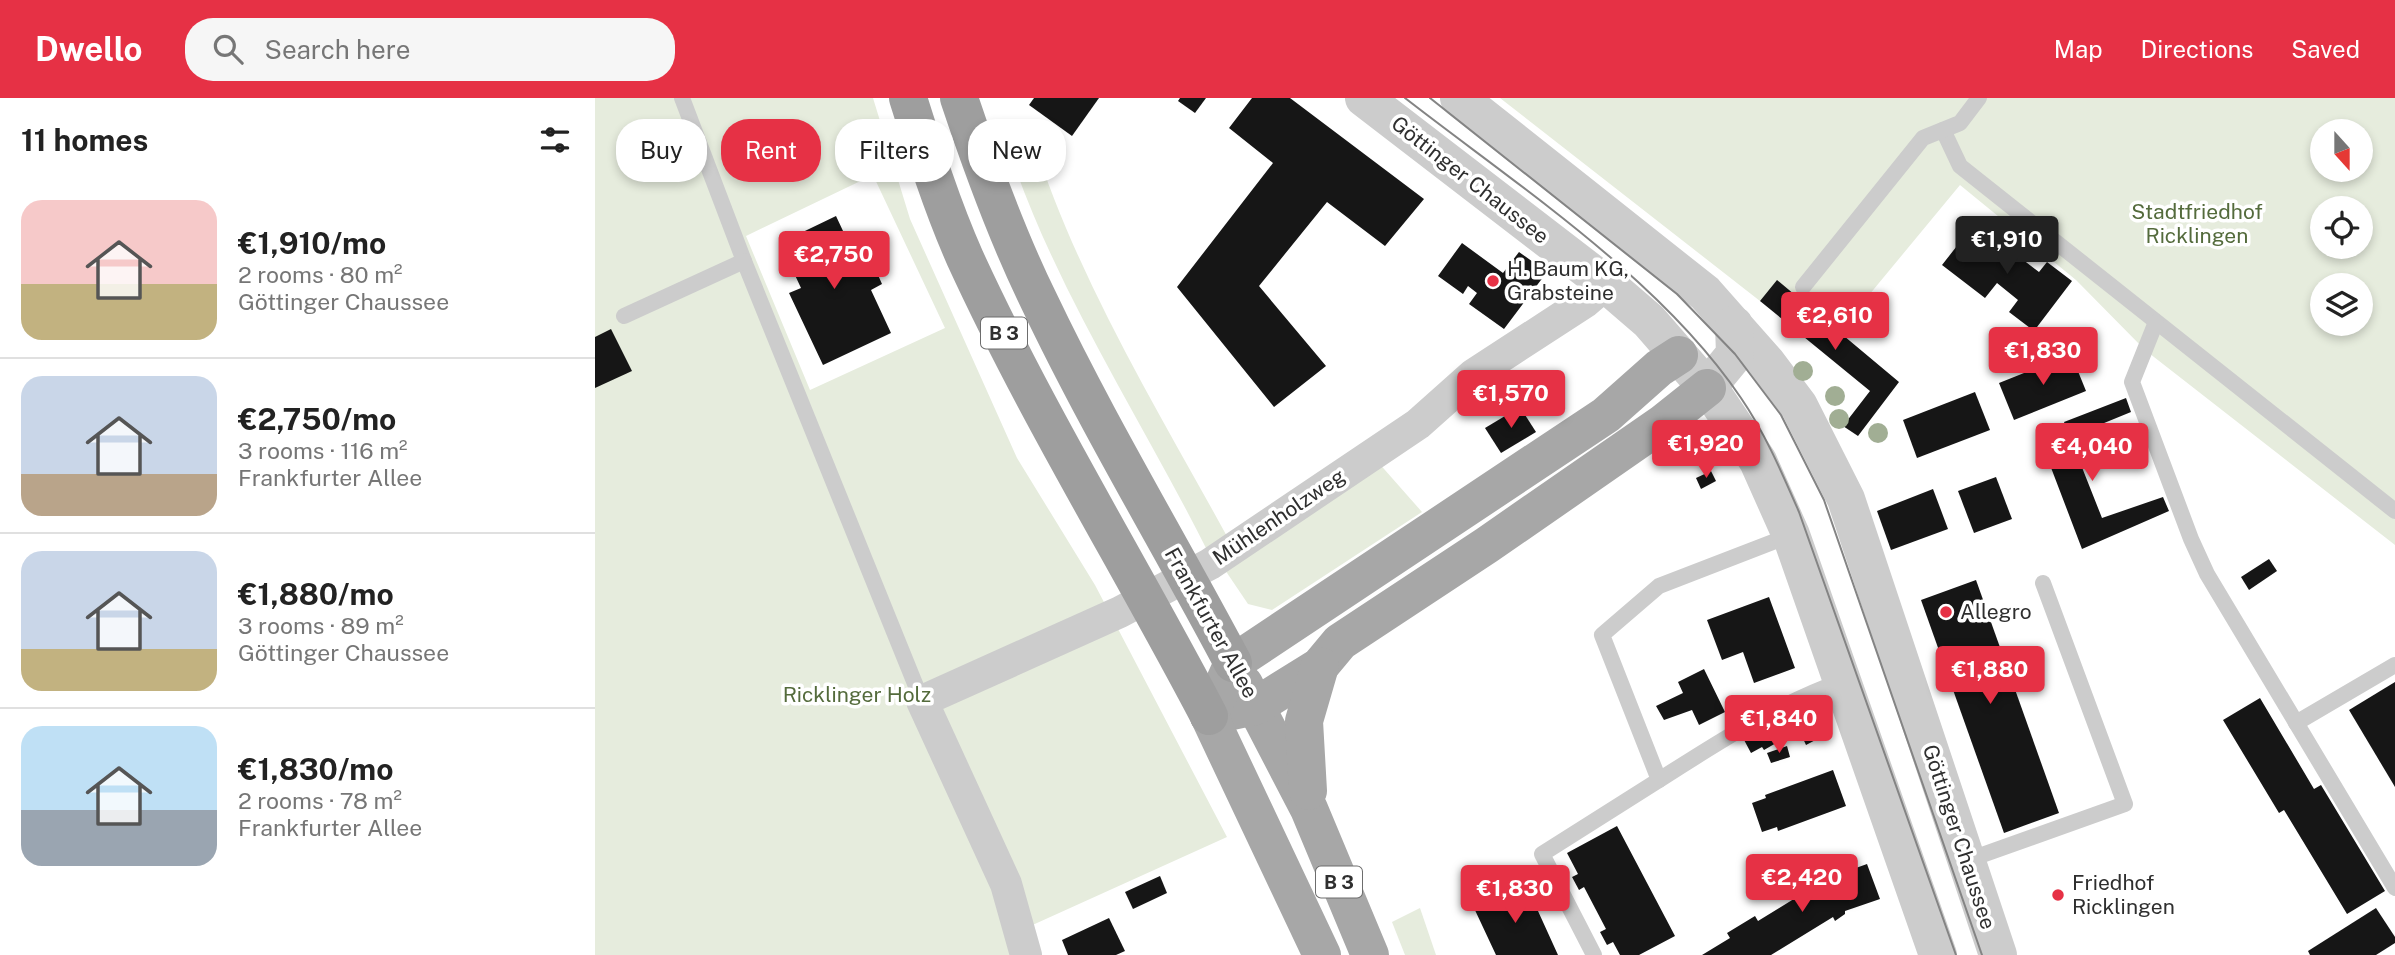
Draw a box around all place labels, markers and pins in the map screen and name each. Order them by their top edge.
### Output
pin: €1,910 [1950,216,2064,276]
pin: €2,750 [777,232,891,291]
place label: H. Baum KG, Grabsteine [1507,256,1629,305]
marker: H. Baum KG, Grabsteine [1485,273,1501,289]
pin: €2,610 [1778,292,1892,352]
pin: €1,830 [1986,328,2100,387]
pin: €1,570 [1454,370,1568,430]
pin: €1,920 [1649,420,1763,480]
pin: €4,040 [2035,424,2149,483]
place label: Allegro [1960,599,2032,624]
marker: Allegro [1938,604,1954,620]
pin: €1,880 [1933,646,2047,706]
pin: €1,840 [1722,696,1836,755]
pin: €2,420 [1745,854,1859,914]
pin: €1,830 [1458,866,1572,925]
place label: Friedhof Ricklingen [2072,870,2175,919]
marker: Friedhof Ricklingen [2050,887,2066,903]

